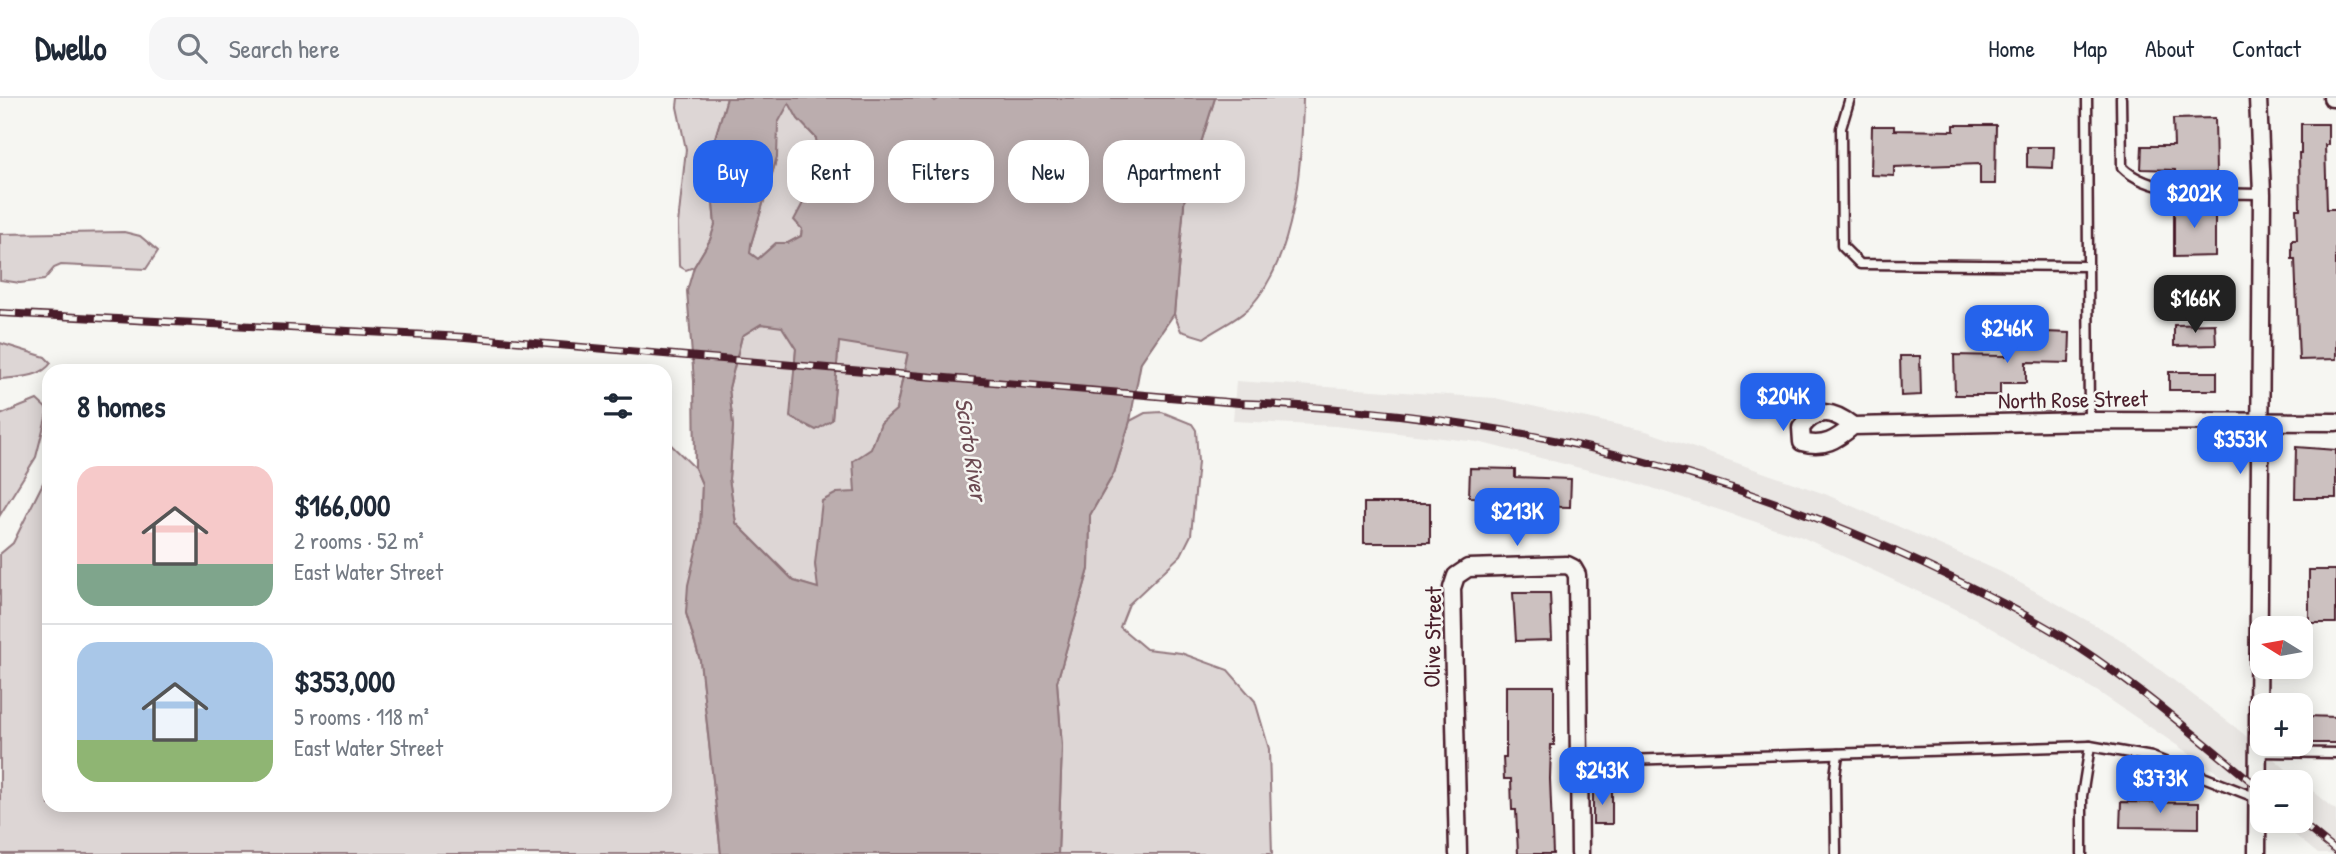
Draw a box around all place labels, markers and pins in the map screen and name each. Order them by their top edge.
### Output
pin: $202K [2145,170,2243,230]
pin: $166K [2146,275,2244,335]
pin: $246K [1958,306,2056,365]
pin: $204K [1734,374,1832,433]
pin: $353K [2191,416,2289,476]
pin: $213K [1468,489,1566,548]
pin: $243K [1553,748,1651,807]
pin: $373K [2111,756,2209,815]

